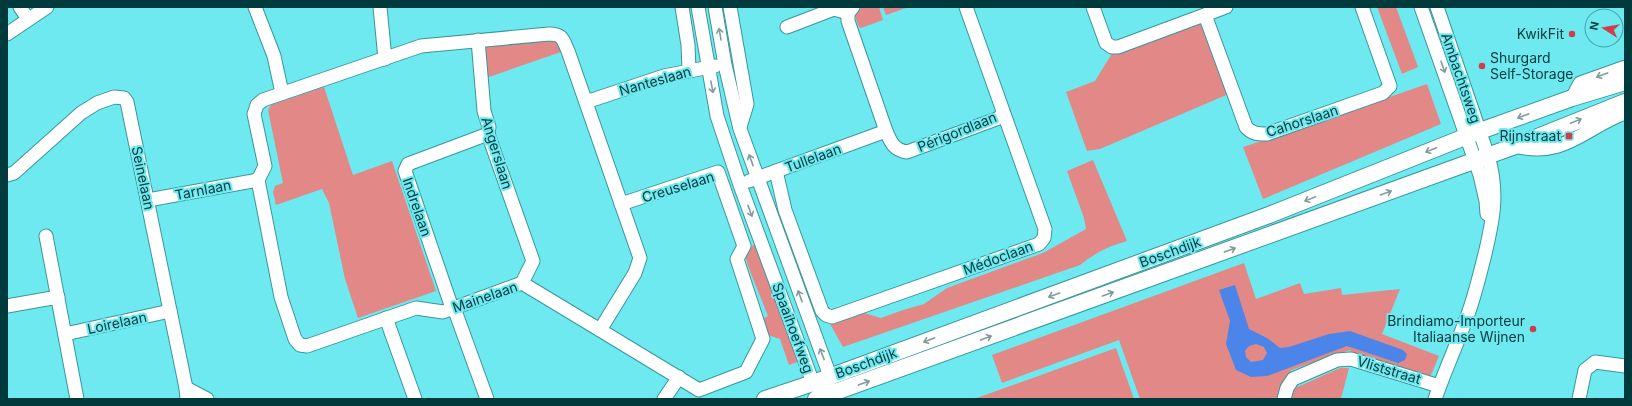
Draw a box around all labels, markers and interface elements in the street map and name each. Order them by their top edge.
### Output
north arrow [1584,8,1624,48]
text: N [1586,20,1602,31]
place label: KwikFit [1517,25,1564,42]
one-way arrow [716,28,724,41]
marker: KwikFit [1567,29,1577,39]
street label: Ambachtsweg [1438,30,1485,125]
place label: Shurgard Self-Storage [1490,49,1573,82]
one-way arrow [1439,61,1447,73]
marker: Shurgard Self-Storage [1477,61,1487,71]
street label: Nanteslaan [617,62,693,99]
one-way arrow [1596,72,1609,79]
one-way arrow [708,80,716,93]
street label: Cahorslaan [1264,101,1340,140]
street label: Périgordlaan [915,108,999,155]
one-way arrow [1517,113,1529,121]
street label: Angerslaan [478,115,517,191]
one-way arrow [1570,117,1582,125]
place label: Rijnstraat [1499,127,1561,144]
marker: Rijnstraat [1564,131,1574,141]
street label: Tullelaan [782,140,843,176]
street label: Seinelaan [128,145,158,211]
one-way arrow [1425,147,1437,155]
one-way arrow [746,155,754,167]
street label: Creuselaan [640,167,716,206]
street label: Indrelaan [399,175,435,239]
street label: Tarnlaan [173,176,233,203]
one-way arrow [1379,189,1392,196]
one-way arrow [1305,195,1317,203]
one-way arrow [746,205,754,217]
street label: Boschdijk [1137,232,1203,271]
street label: Médoclaan [961,237,1035,278]
one-way arrow [1224,245,1236,253]
street label: Mainelaan [450,277,520,316]
street label: Spaaihoefweg [769,280,818,375]
one-way arrow [796,290,804,302]
one-way arrow [1102,290,1114,298]
one-way arrow [1047,292,1060,299]
street label: Loirelaan [86,308,148,337]
place label: Brindiamo-Importeur Italiaanse Wijnen [1387,312,1525,345]
marker: Brindiamo-Importeur Italiaanse Wijnen [1528,324,1538,334]
one-way arrow [980,334,992,342]
one-way arrow [923,337,935,345]
street label: Boschdijk [833,343,899,382]
one-way arrow [817,349,825,361]
street label: Vliststraat [1355,352,1423,387]
one-way arrow [857,378,869,386]

